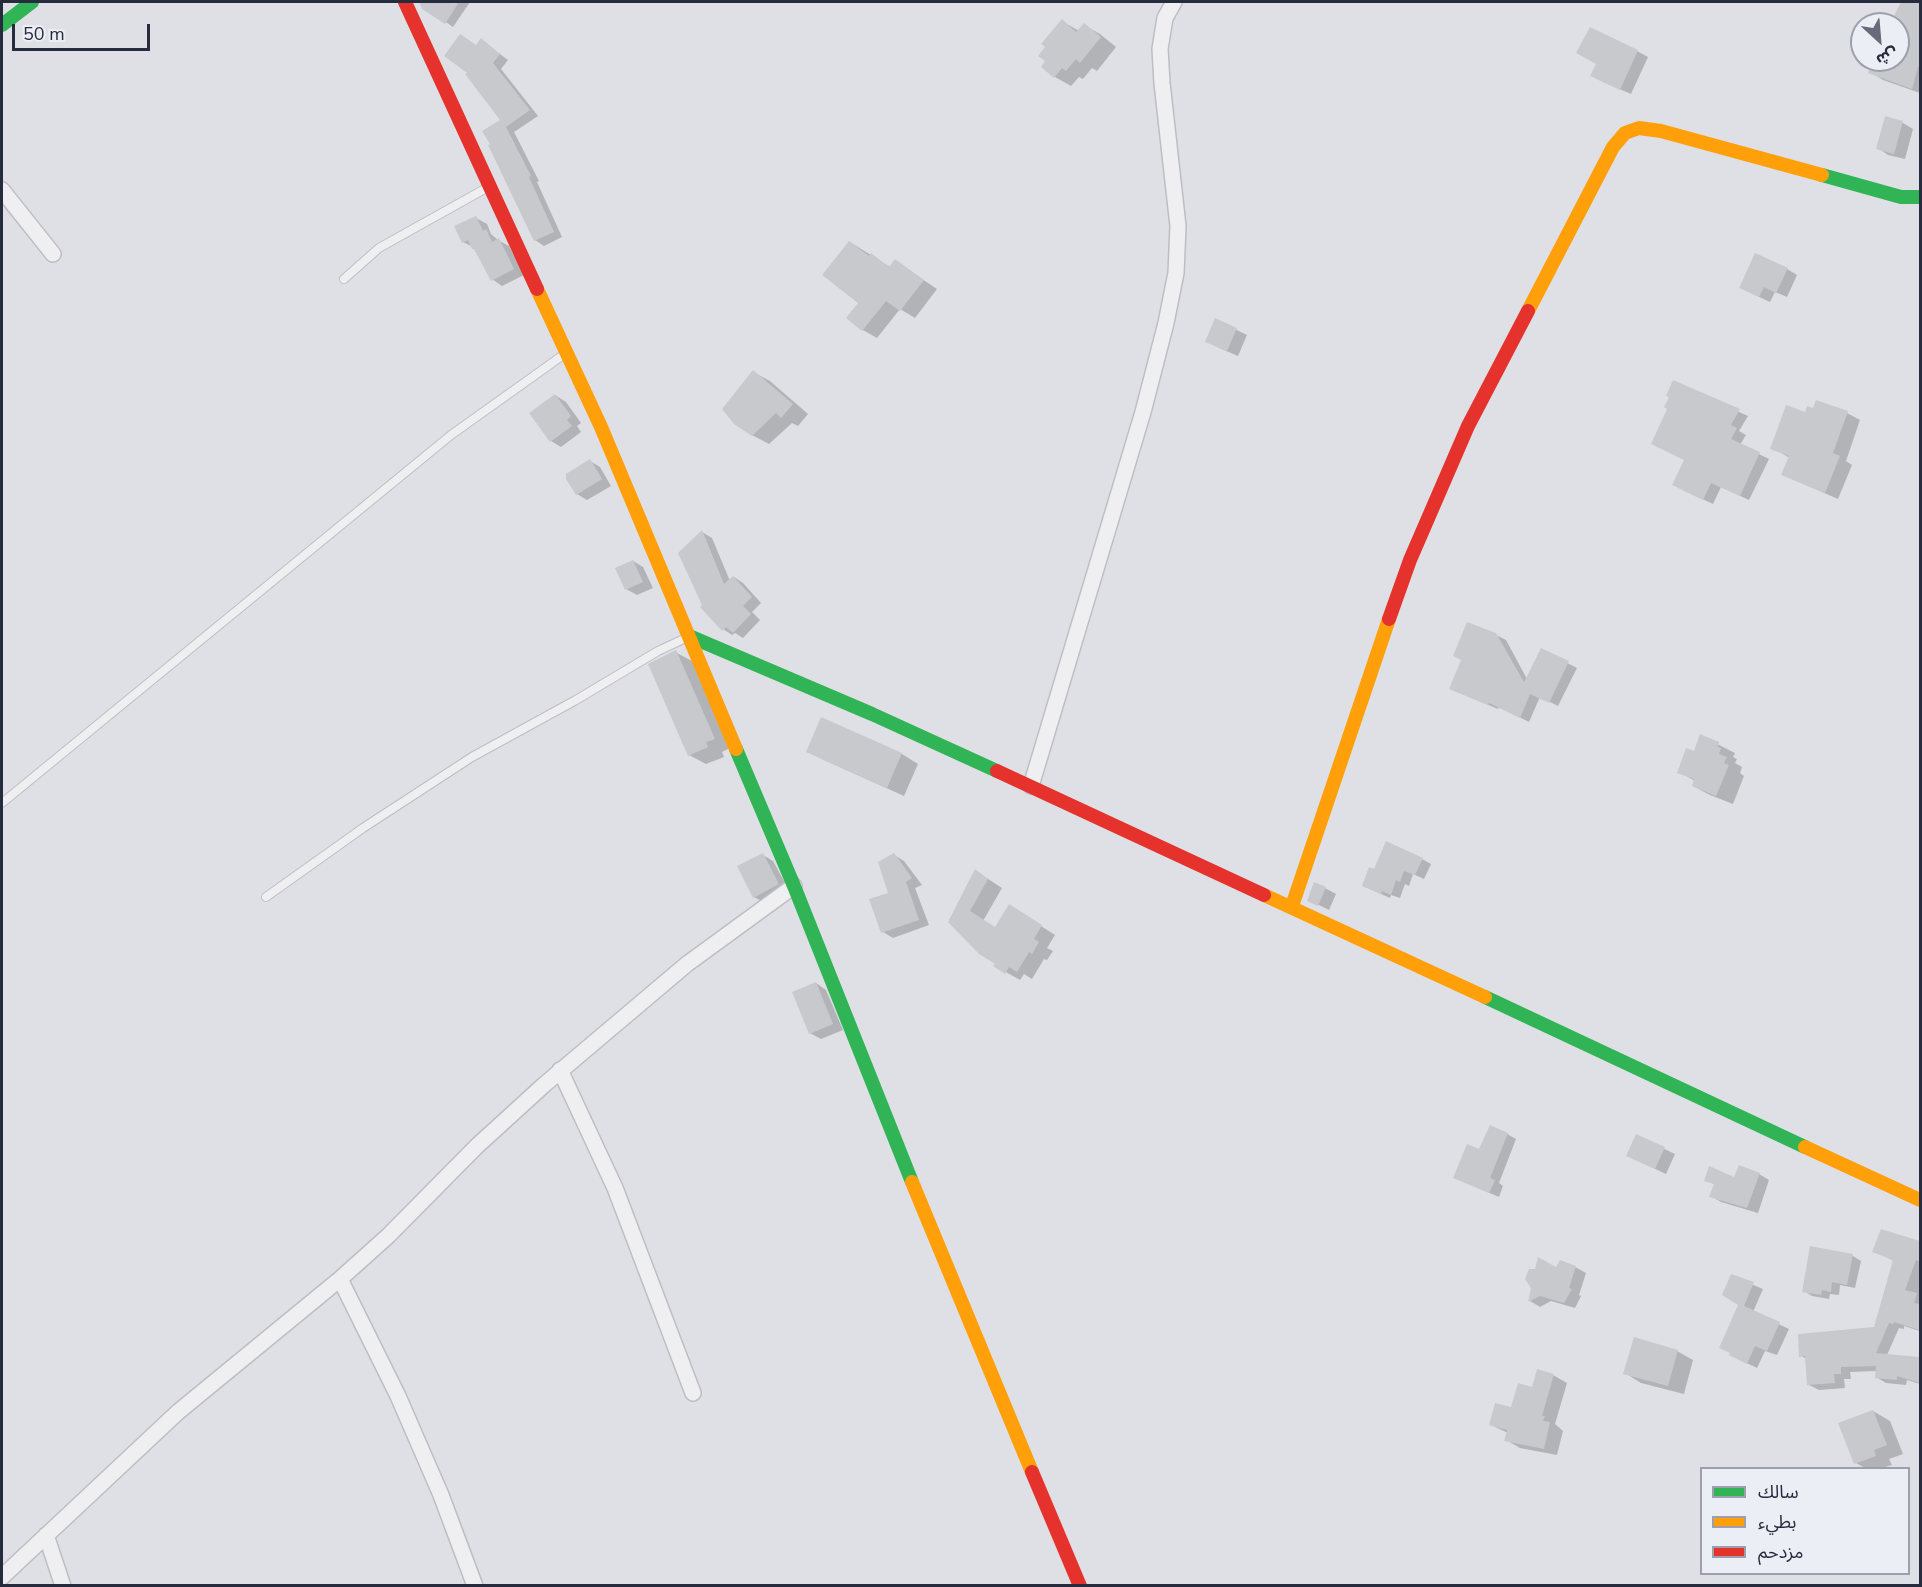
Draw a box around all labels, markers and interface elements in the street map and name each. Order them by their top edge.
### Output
scale bar [15,12,153,50]
north arrow [1850,12,1910,72]
text: 50 m [23,22,65,46]
text: ش [1872,42,1902,71]
legend [1700,1467,1910,1575]
text: سالك [1758,1480,1799,1504]
text: بطيء [1758,1510,1796,1534]
text: مزدحم [1758,1540,1803,1564]

